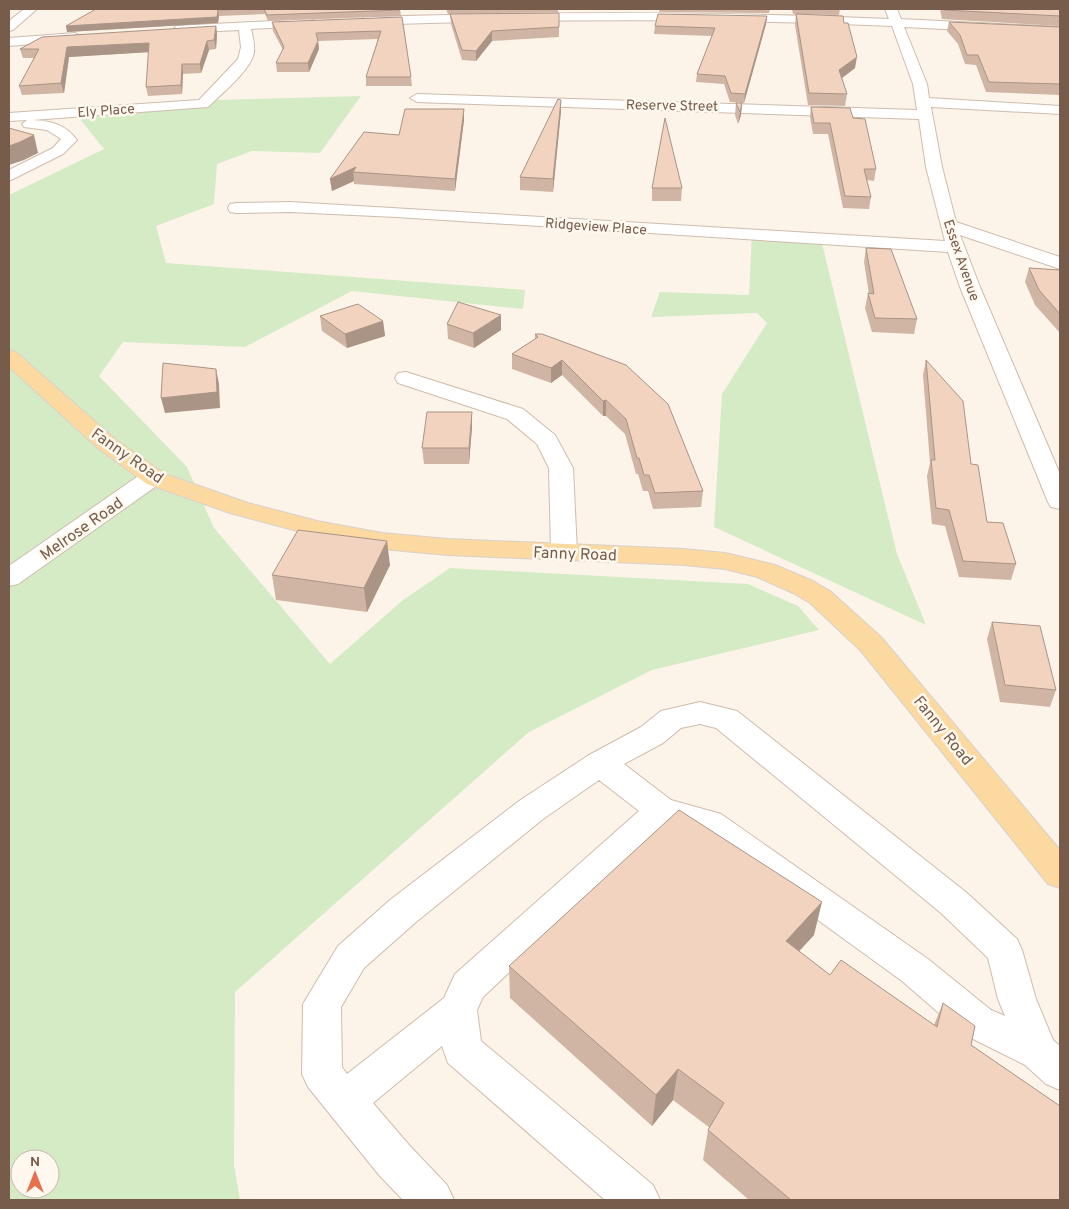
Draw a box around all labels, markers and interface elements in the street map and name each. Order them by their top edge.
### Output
street label: Reserve Street [626,97,718,116]
street label: Ely Place [77,101,135,122]
street label: Ridgeview Place [544,215,647,240]
street label: Essex Avenue [939,218,982,303]
street label: Fanny Road [87,424,167,489]
street label: Melrose Road [37,494,128,566]
street label: Fanny Road [533,544,617,566]
street label: Fanny Road [908,692,977,770]
north arrow [10,1149,60,1199]
text: N [30,1154,40,1171]

